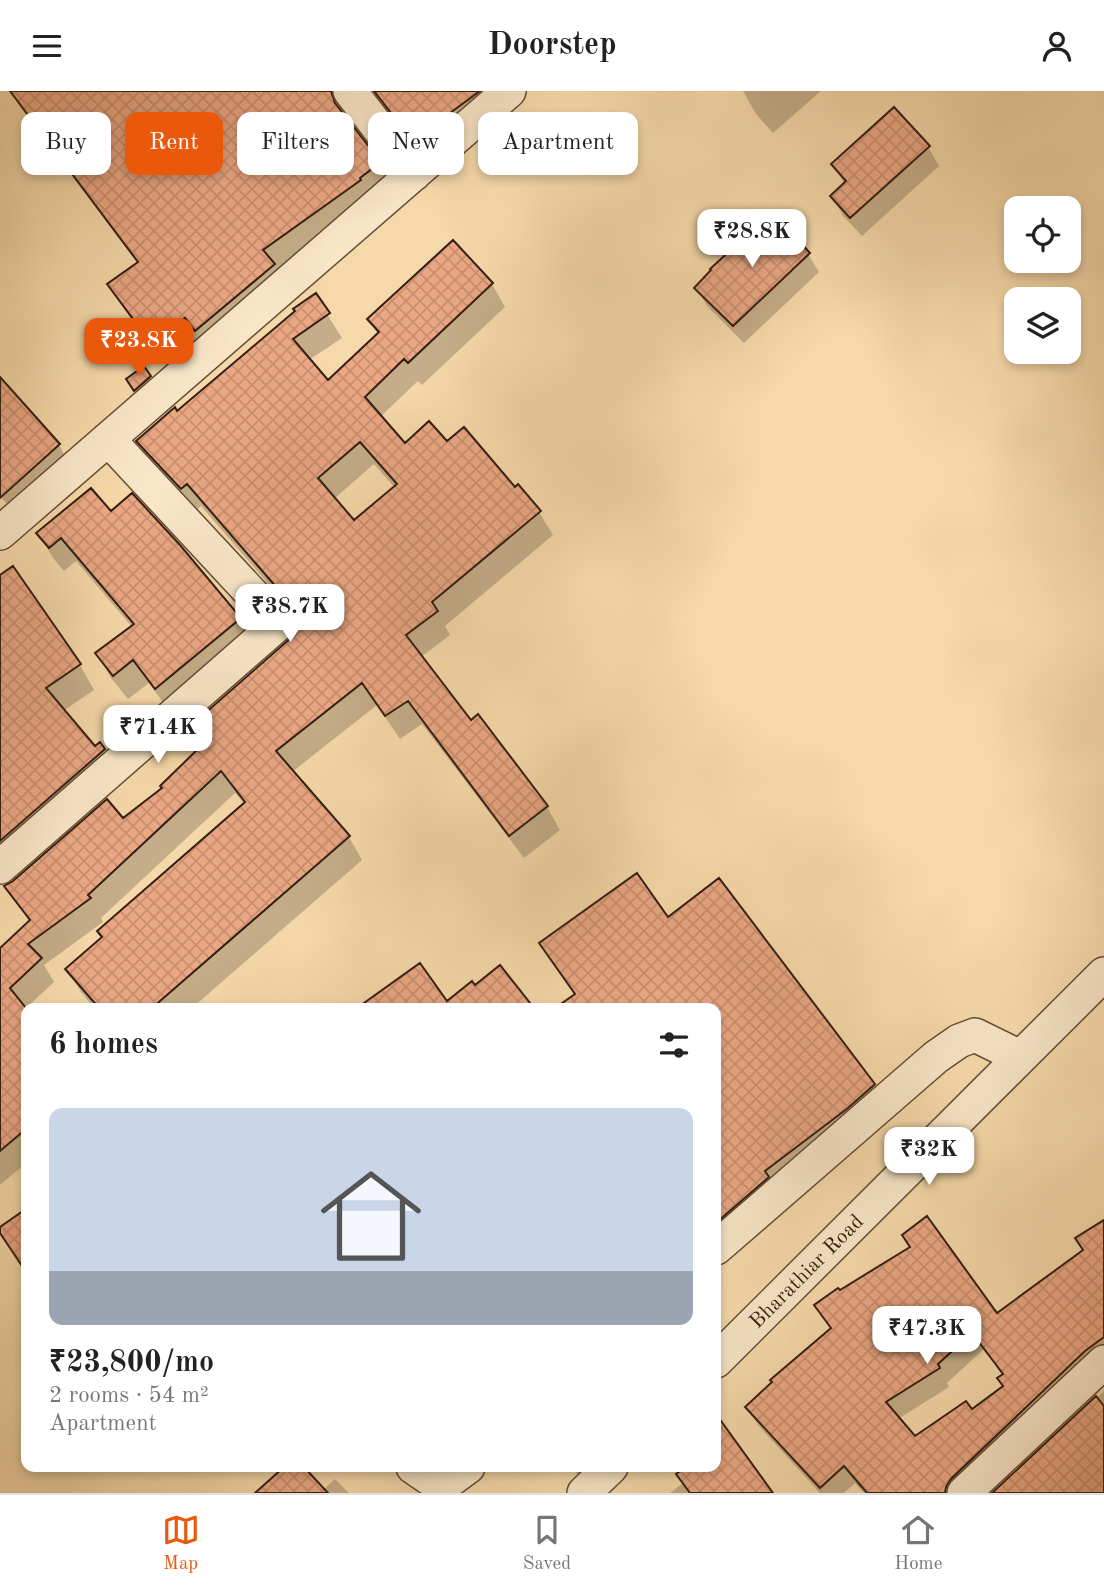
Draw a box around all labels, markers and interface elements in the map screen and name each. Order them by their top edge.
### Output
icon: menu [28,27,66,65]
icon: person [1038,27,1076,65]
text: Doorstep [487,30,617,62]
chip: Buy [21,112,111,175]
chip: Rent [125,112,223,175]
chip: Filters [237,112,354,175]
chip: New [368,112,464,175]
chip: Apartment [478,112,638,175]
map controls [1004,196,1081,364]
button: locate [1004,196,1081,273]
pin: ₹28.8K [695,209,809,269]
text: ₹28.8K [713,220,791,243]
button: layers [1004,287,1081,364]
pin: ₹23.8K [82,319,196,378]
text: ₹23.8K [100,329,178,352]
pin: ₹38.7K [233,585,347,644]
text: ₹38.7K [251,595,329,618]
pin: ₹71.4K [101,705,215,765]
text: ₹71.4K [119,716,197,739]
icon: filters [655,1026,693,1064]
text: 6 homes [49,1030,158,1060]
pin: ₹32K [888,1127,970,1187]
text: ₹32K [900,1138,958,1161]
icon: home [308,1153,434,1279]
street label: Bharathiar Road [746,1211,868,1333]
pin: ₹47.3K [870,1307,984,1366]
text: ₹47.3K [888,1317,966,1340]
text: ₹23,800/mo [49,1348,214,1378]
text: 2 rooms · 54 m² [49,1384,209,1407]
text: Apartment [49,1412,157,1435]
tab: Map [162,1511,200,1576]
tab: Saved [523,1511,571,1576]
tab: Home [894,1511,942,1576]

